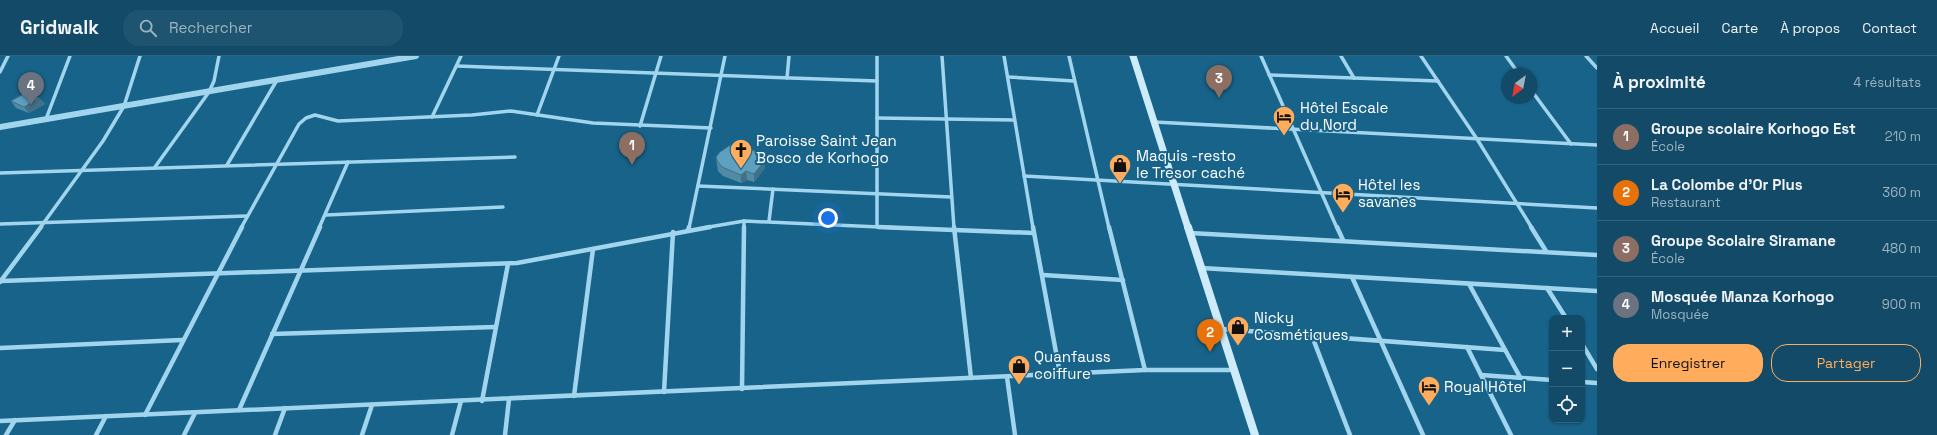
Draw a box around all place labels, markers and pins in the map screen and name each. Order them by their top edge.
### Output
pin: 3 [1206,65,1232,98]
pin: 4 [18,72,44,105]
place label: Hôtel Escale du Nord [1300,98,1388,134]
hotel icon: Hôtel Escale du Nord [1271,104,1297,137]
place label: Paroisse Saint Jean Bosco de Korhogo [756,131,897,167]
pin: 1 [619,132,645,165]
church icon: Paroisse Saint Jean Bosco de Korhogo [728,137,754,170]
place label: Maquis -resto le Tresor caché [1136,146,1245,182]
shop icon: Maquis -resto le Tresor caché [1107,152,1133,185]
place label: Hôtel les savanes [1358,175,1420,211]
hotel icon: Hôtel les savanes [1330,181,1356,214]
place label: Nicky Cosmétiques [1254,308,1349,344]
shop icon: Nicky Cosmétiques [1225,314,1251,347]
pin: 2 [1197,319,1223,352]
place label: Quanfauss coiffure [1034,347,1111,383]
shop icon: Quanfauss coiffure [1006,353,1032,386]
hotel icon: Royal Hôtel [1416,374,1442,407]
place label: Royal Hôtel [1444,377,1526,396]

